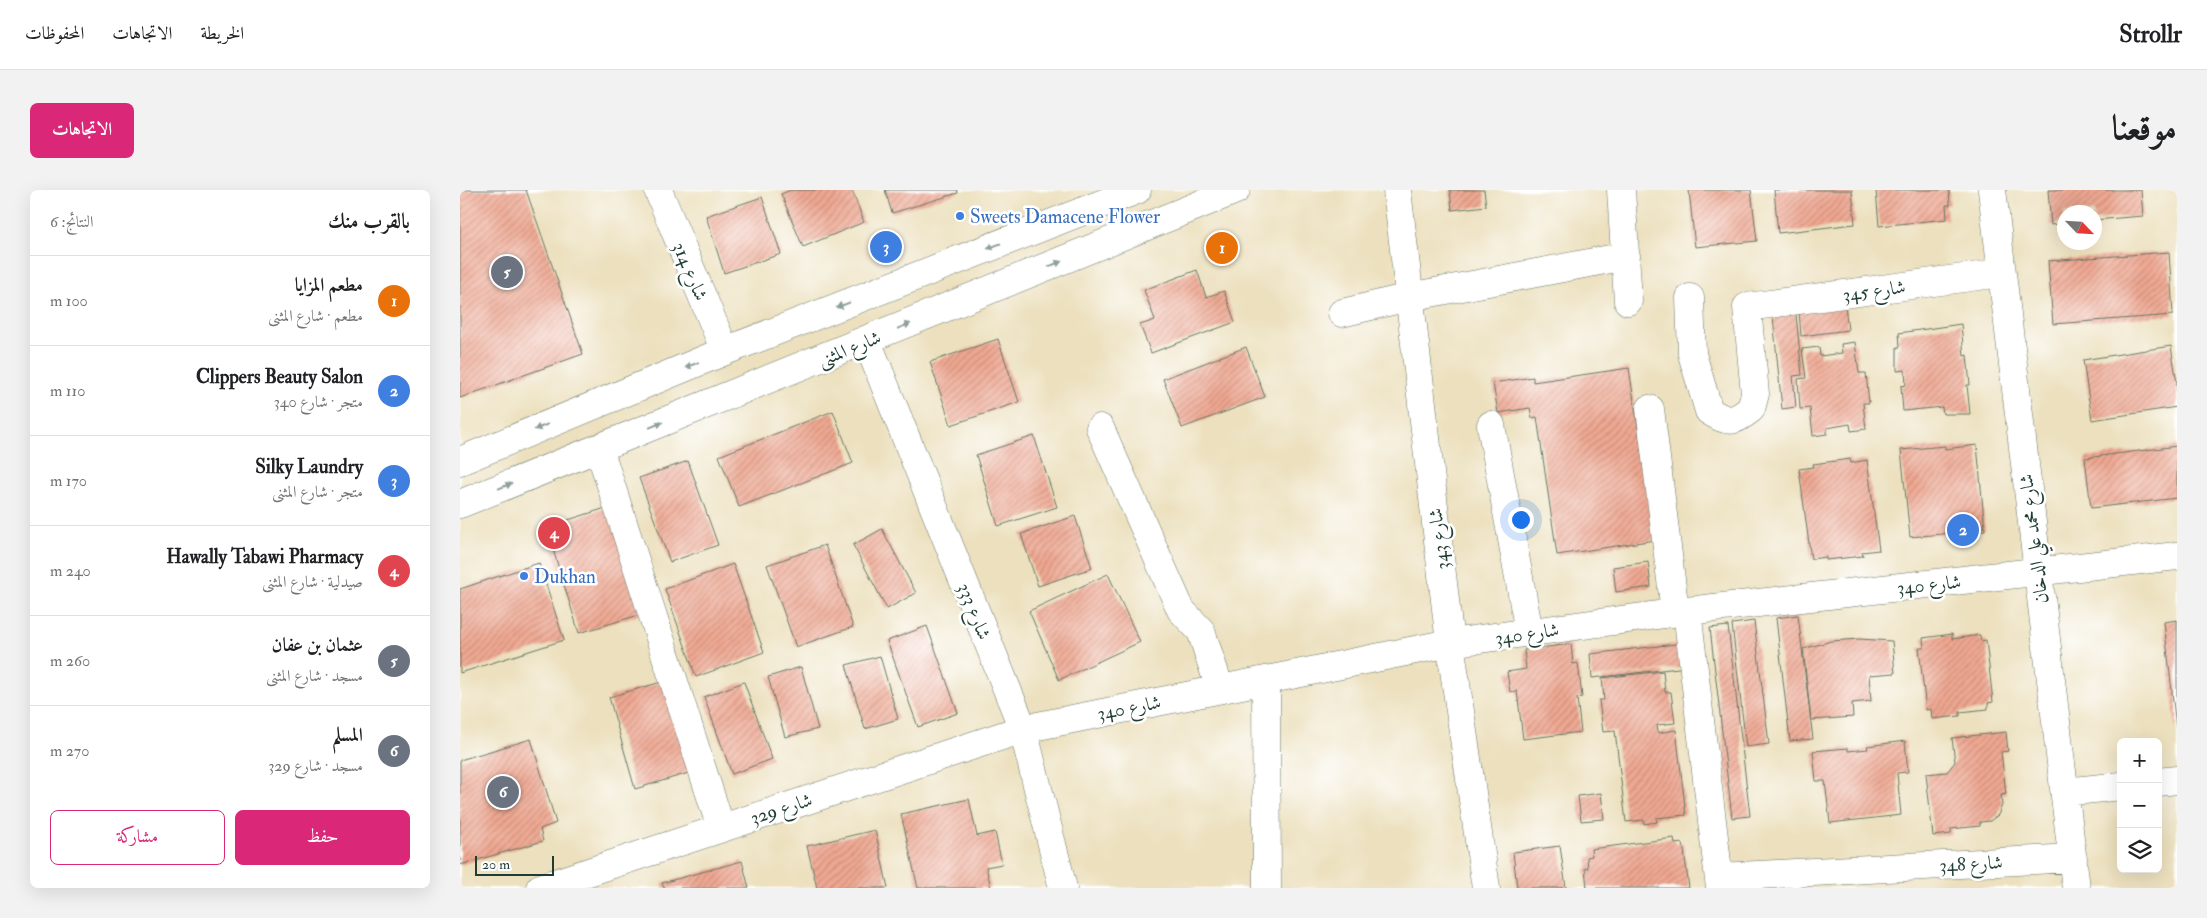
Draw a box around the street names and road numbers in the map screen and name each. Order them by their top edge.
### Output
street label: شارع 314 [664,238,713,305]
street label: شارع 345 [1841,275,1907,310]
street label: شارع المثنى [814,325,886,375]
street label: شارع محمد علي الدخان [2014,472,2060,605]
street label: شارع 343 [1423,506,1458,571]
street label: شارع 340 [1896,570,1963,603]
street label: شارع 333 [949,580,996,644]
street label: شارع 340 [1494,618,1561,653]
street label: شارع 340 [1095,690,1164,729]
street label: شارع 329 [747,788,816,833]
street label: شارع 348 [1939,850,2003,881]

